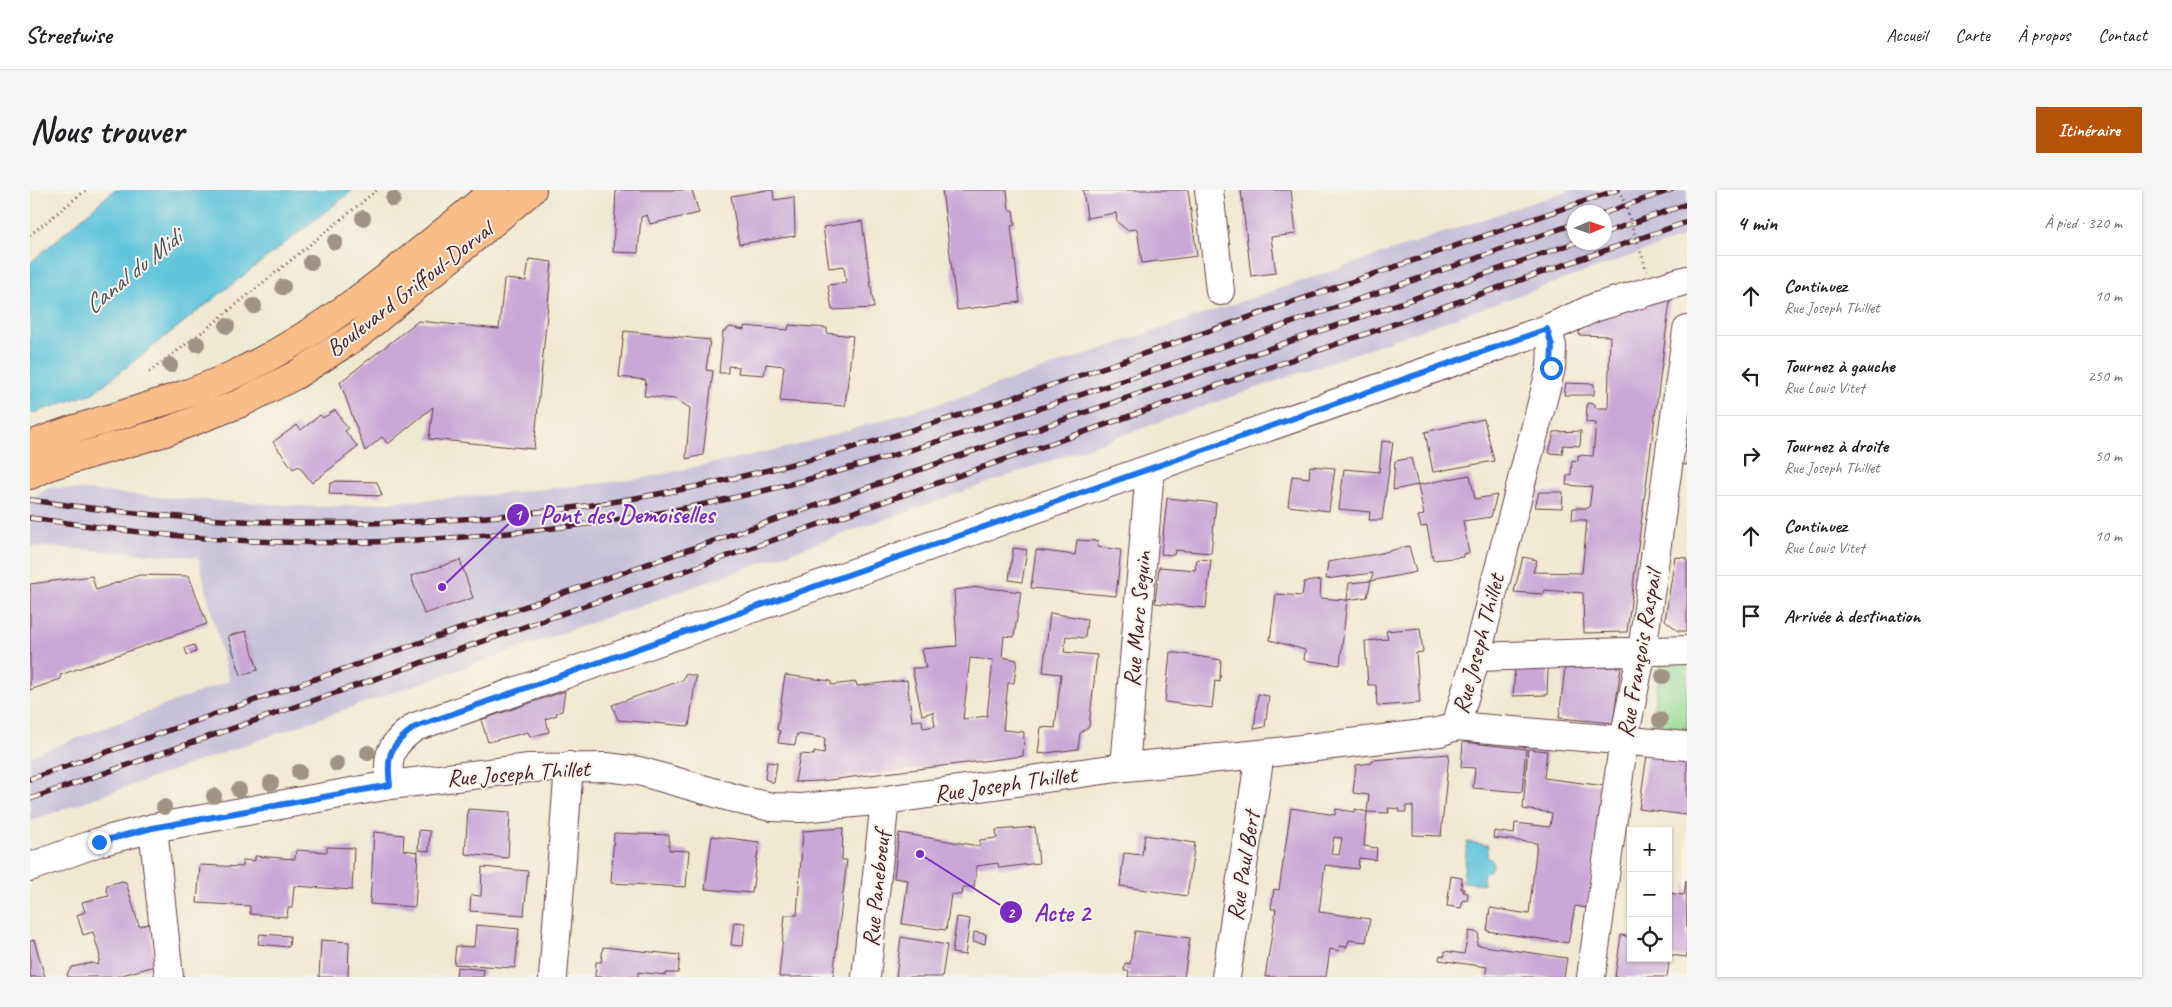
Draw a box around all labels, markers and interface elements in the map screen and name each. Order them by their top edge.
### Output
text: Streetwise [25,20,111,50]
text: Accueil [1887,24,1927,46]
text: Carte [1955,24,1990,46]
text: À propos [2018,24,2070,46]
text: Contact [2098,24,2147,46]
button: Itinéraire [2036,107,2142,153]
text: Nous trouver [30,108,184,153]
north arrow [1567,205,1612,250]
text: 4 min [1737,210,1777,236]
street label: Boulevard Griffoul-Dorval [320,212,501,363]
text: À pied · 320 m [2044,213,2122,233]
water label: Canal du Midi [77,219,193,321]
text: Continuez [1784,274,1847,298]
icon: ahead [1737,282,1765,310]
text: 10 m [2095,286,2122,306]
text: Rue Joseph Thillet [1784,298,1879,318]
text: Tournez à gauche [1784,354,1895,378]
route start [1540,357,1563,380]
icon: left [1737,362,1765,390]
text: 250 m [2088,366,2122,386]
text: Rue Louis Vitet [1784,378,1864,398]
text: Tournez à droite [1784,434,1888,458]
icon: right [1737,442,1765,470]
text: 50 m [2095,446,2122,466]
text: Rue Joseph Thillet [1784,458,1879,478]
callout: Pont des Demoiselles [505,495,724,535]
text: Pont des Demoiselles [540,499,716,531]
text: 1 [515,506,524,525]
text: Continuez [1784,514,1847,538]
icon: ahead [1737,522,1765,550]
text: 10 m [2095,526,2122,546]
text: Rue Louis Vitet [1784,538,1864,558]
street label: Rue Marc Seguin [1116,549,1158,688]
street label: Rue François Raspail [1610,564,1669,740]
street label: Rue Joseph Thillet [1445,569,1512,717]
icon: arrive [1737,602,1765,630]
text: Arrivée à destination [1784,604,1920,628]
street label: Rue Joseph Thillet [446,753,593,793]
street label: Rue Joseph Thillet [932,759,1080,809]
street label: Rue Paul Bert [1220,806,1267,923]
street label: Rue Paneboeuf [855,824,898,948]
map controls [1627,827,1672,962]
button: + [1627,827,1672,872]
route end [88,831,111,854]
button: − [1627,872,1672,917]
callout: Acte 2 [999,892,1100,932]
text: Acte 2 [1034,897,1093,929]
text: 2 [1008,904,1016,923]
button: locate [1627,917,1672,962]

